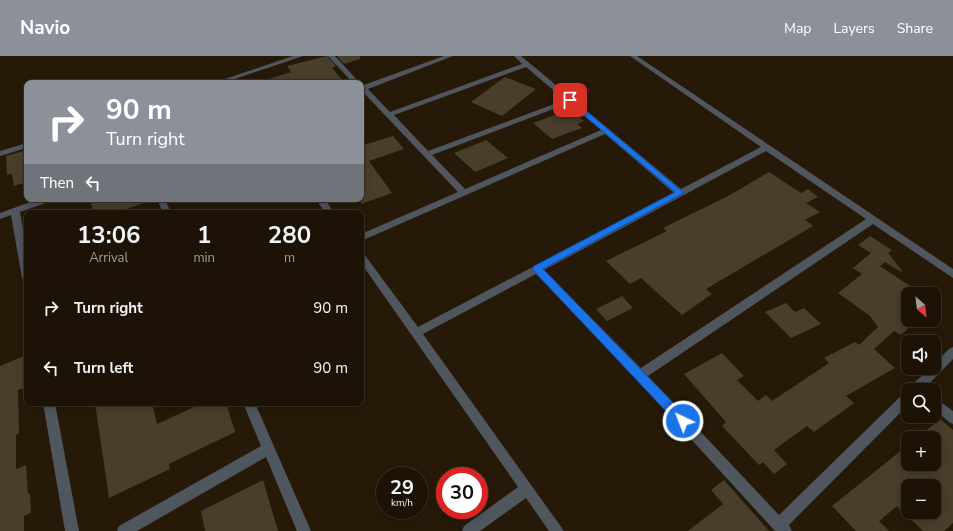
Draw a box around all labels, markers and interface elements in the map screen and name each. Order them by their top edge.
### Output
text: Navio [20,15,70,41]
text: Map [784,19,811,38]
text: Layers [833,19,875,38]
text: Share [897,19,933,38]
pin [553,83,587,117]
icon: arrive [559,89,581,111]
text: 90 m [106,91,172,129]
icon: right [40,96,92,148]
text: Turn right [106,127,185,151]
icon: left [82,172,104,194]
text: Then [40,173,74,193]
text: 13:06 [77,219,140,251]
text: 1 [197,219,211,251]
text: 280 [268,219,311,251]
text: Arrival [89,249,128,267]
text: min [193,249,215,267]
text: m [284,249,295,267]
north arrow [901,287,941,327]
map controls [901,287,941,519]
icon: right [40,297,62,319]
text: Turn right [74,298,143,318]
text: 90 m [313,298,348,318]
button: sound [901,335,941,375]
icon: left [40,357,62,379]
text: Turn left [74,358,133,378]
text: 90 m [313,358,348,378]
button: search [901,383,941,423]
position arrow [662,400,704,442]
button: + [901,431,941,471]
speed limit sign: 30 [436,467,488,519]
text: 29 [390,474,414,501]
button: − [901,479,941,519]
text: km/h [391,496,413,510]

